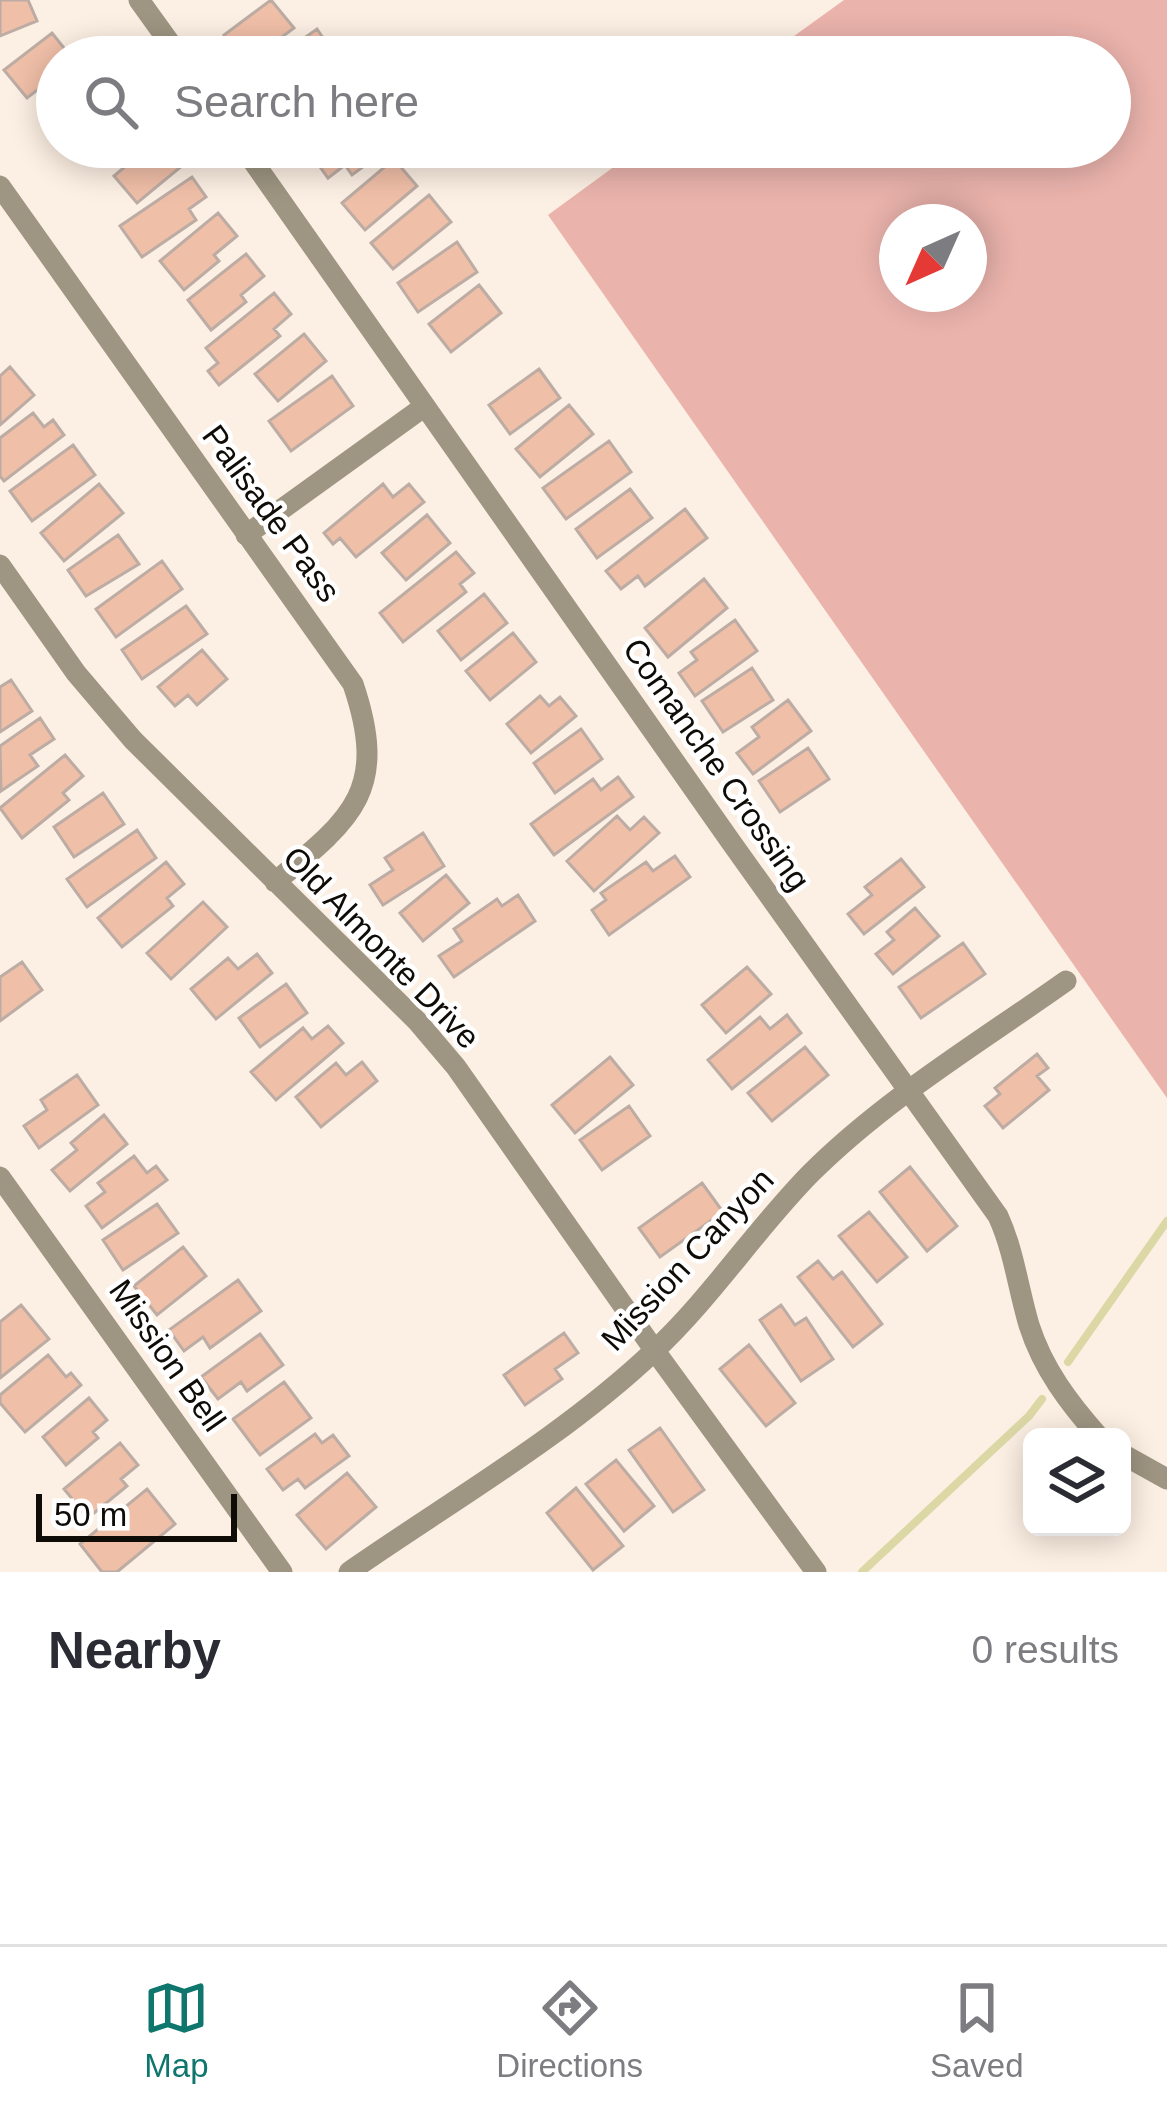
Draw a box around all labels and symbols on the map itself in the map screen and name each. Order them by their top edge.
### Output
north arrow [879,204,987,312]
street label: Palisade Pass [195,418,348,609]
street label: Comanche Crossing [616,631,817,897]
street label: Old Almonte Drive [276,839,487,1056]
street label: Mission Canyon [594,1161,781,1358]
street label: Mission Bell [102,1273,233,1438]
scale bar [36,1488,237,1541]

